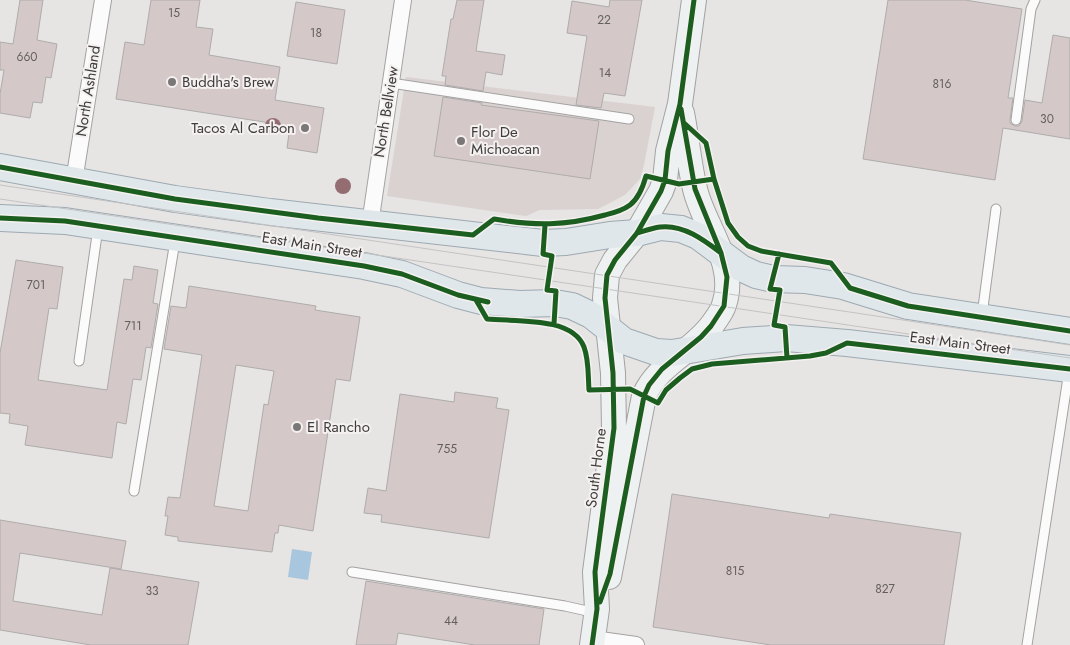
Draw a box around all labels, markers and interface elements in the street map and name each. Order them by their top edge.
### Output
house number: 15 [168,4,180,22]
house number: 22 [597,11,611,29]
house number: 18 [310,24,322,42]
street label: North Ashland [70,44,106,138]
house number: 660 [16,48,38,66]
street label: North Bellview [368,64,404,159]
house number: 14 [599,64,611,82]
place label: Buddha's Brew [182,71,275,93]
house number: 816 [933,75,952,93]
marker: Buddha's Brew [166,76,178,88]
house number: 30 [1040,110,1054,128]
place label: Tacos Al Carbon [191,117,295,139]
place label: Flor De Michoacan [471,121,540,160]
marker: Tacos Al Carbon [299,122,311,134]
marker: Flor De Michoacan [455,135,467,147]
street label: East Main Street [260,226,364,264]
house number: 701 [27,276,45,294]
house number: 711 [124,317,142,335]
street label: East Main Street [909,326,1012,360]
place label: El Rancho [307,416,370,438]
marker: El Rancho [291,421,303,433]
street label: South Horne [580,427,612,509]
house number: 755 [437,440,457,458]
house number: 815 [726,562,745,580]
house number: 827 [875,580,896,598]
house number: 33 [145,582,159,600]
house number: 44 [444,612,458,630]

